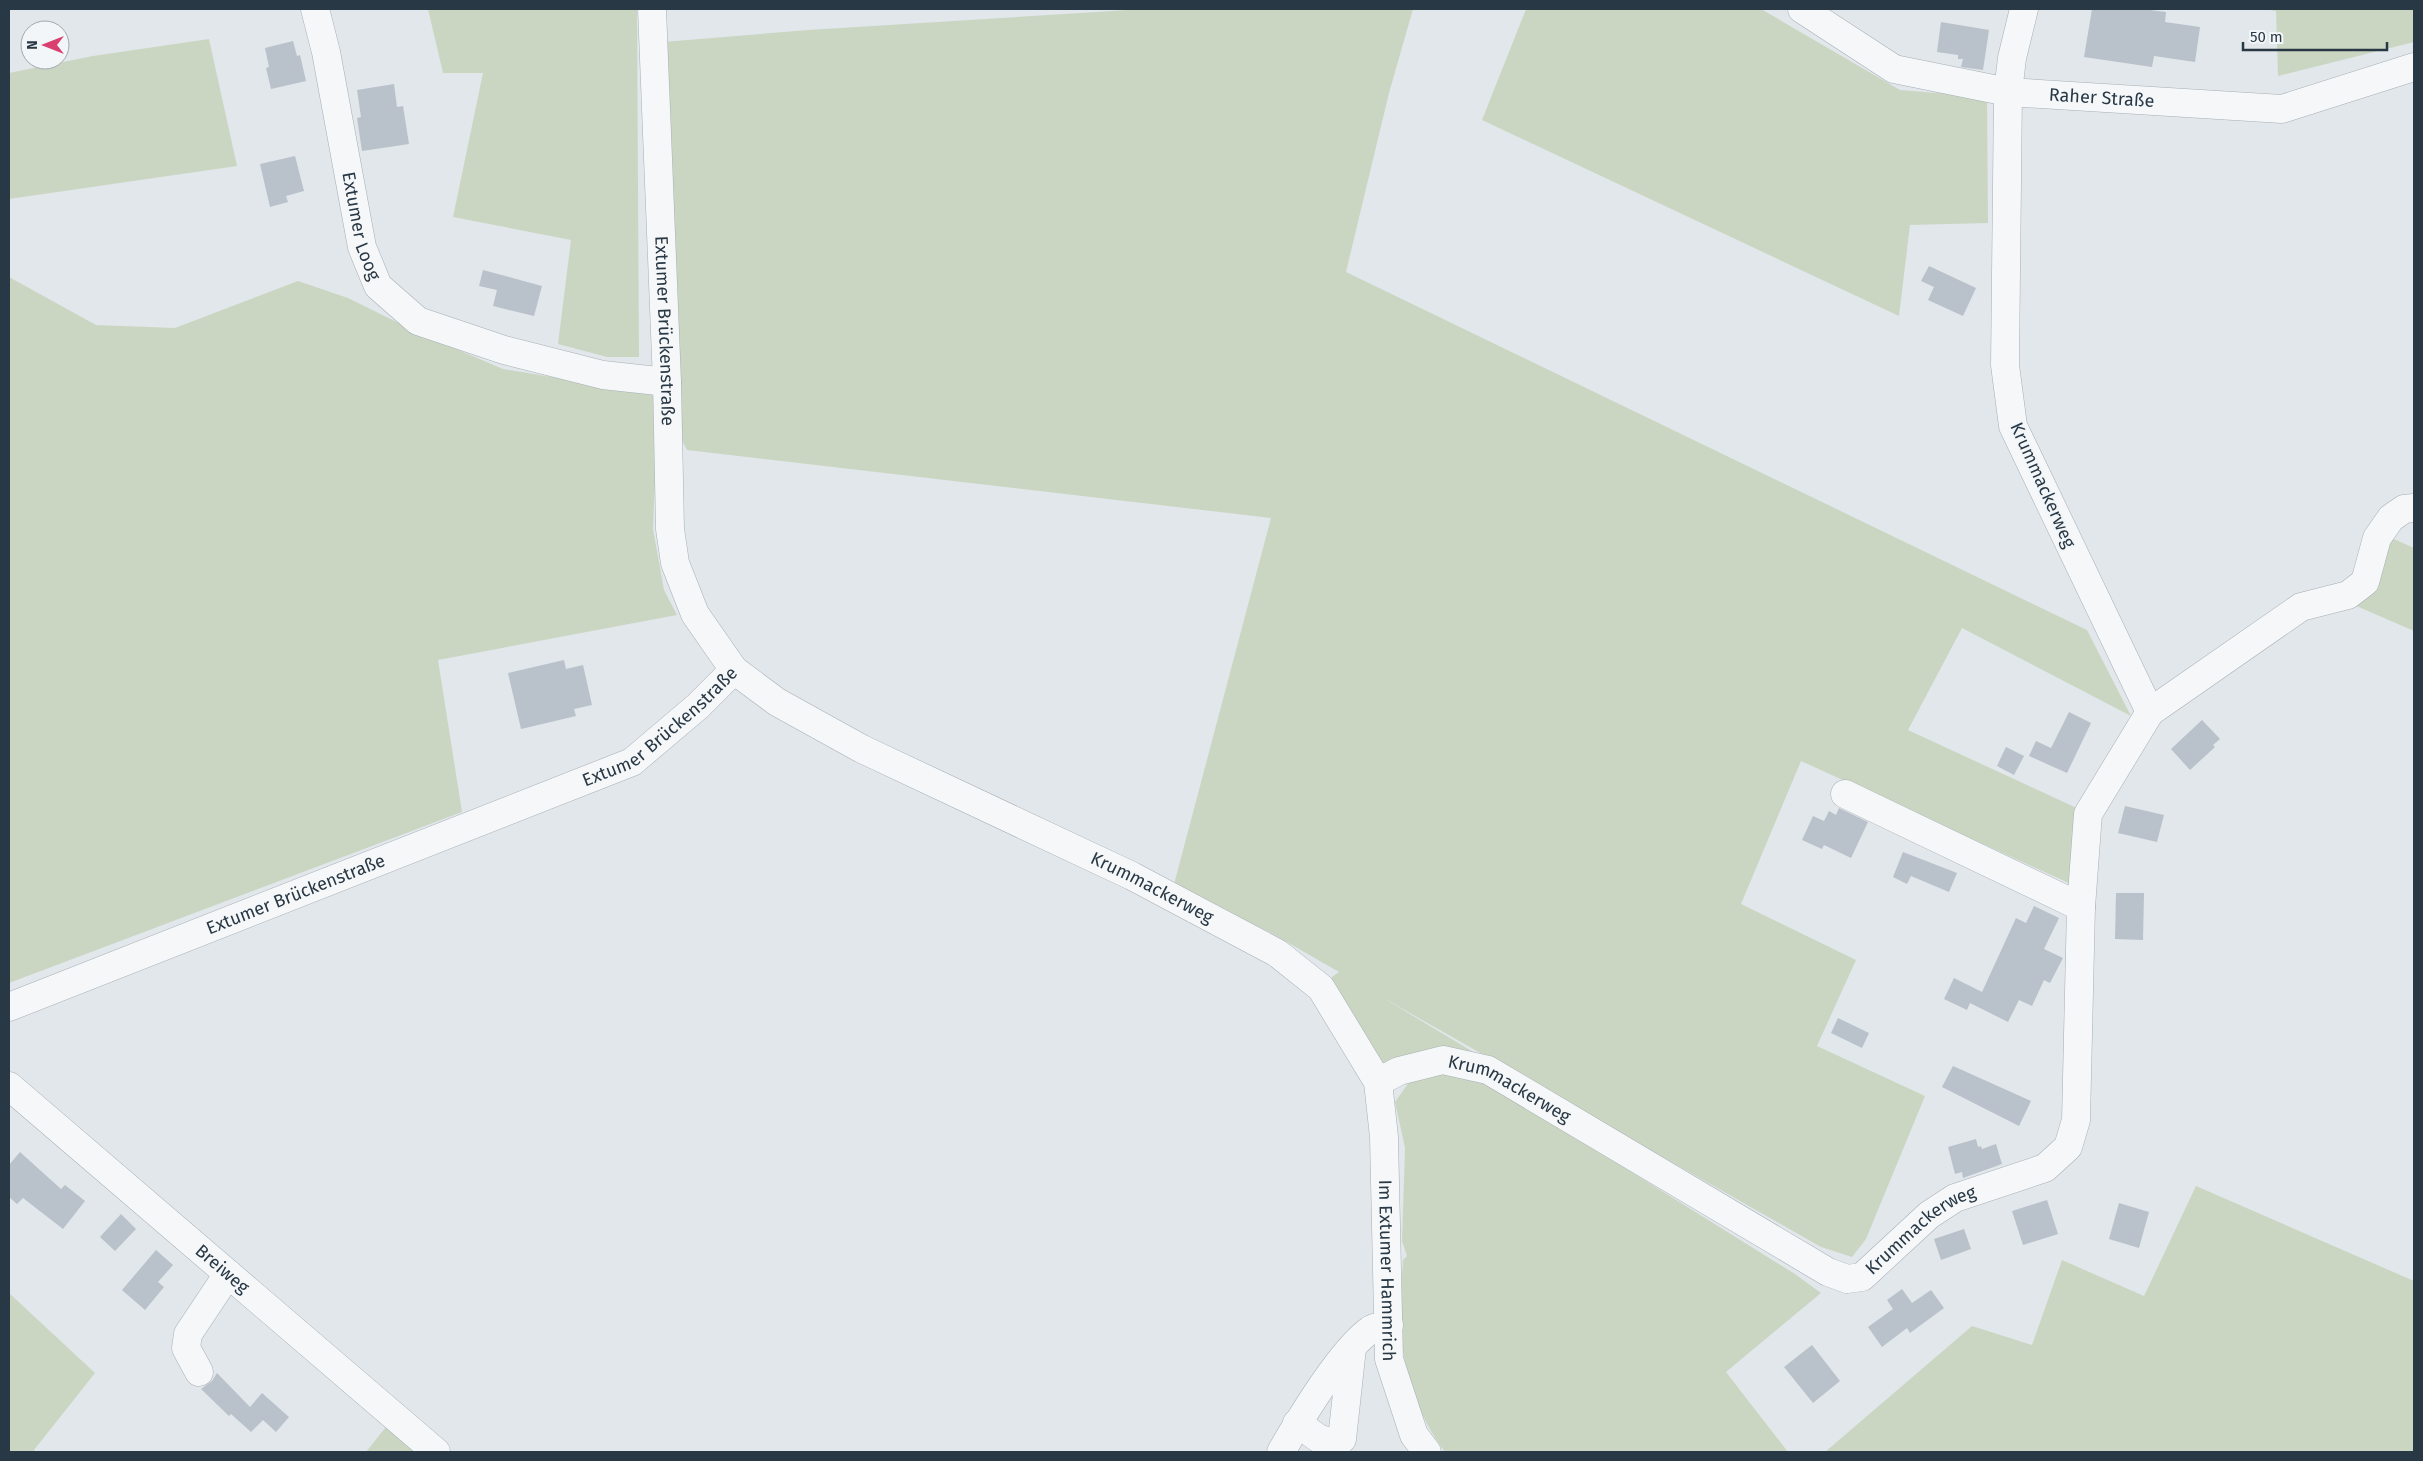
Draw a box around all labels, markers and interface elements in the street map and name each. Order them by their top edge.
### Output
north arrow [20,20,70,70]
scale bar [2243,20,2387,52]
text: 50 m [2250,28,2283,46]
text: N [24,40,41,50]
street label: Raher Straße [2048,84,2155,112]
street label: Extumer Loog [337,170,386,284]
street label: Extumer Brückenstraße [650,235,679,426]
street label: Krummackerweg [2005,419,2081,552]
street label: Extumer Brückenstraße [579,662,742,791]
street label: Krummackerweg [1087,847,1218,929]
street label: Extumer Brückenstraße [203,849,388,939]
street label: Krummackerweg [1446,1050,1575,1128]
street label: Im Extumer Hammrich [1374,1179,1400,1362]
street label: Krummackerweg [1861,1181,1979,1279]
street label: Breiweg [191,1240,254,1299]

